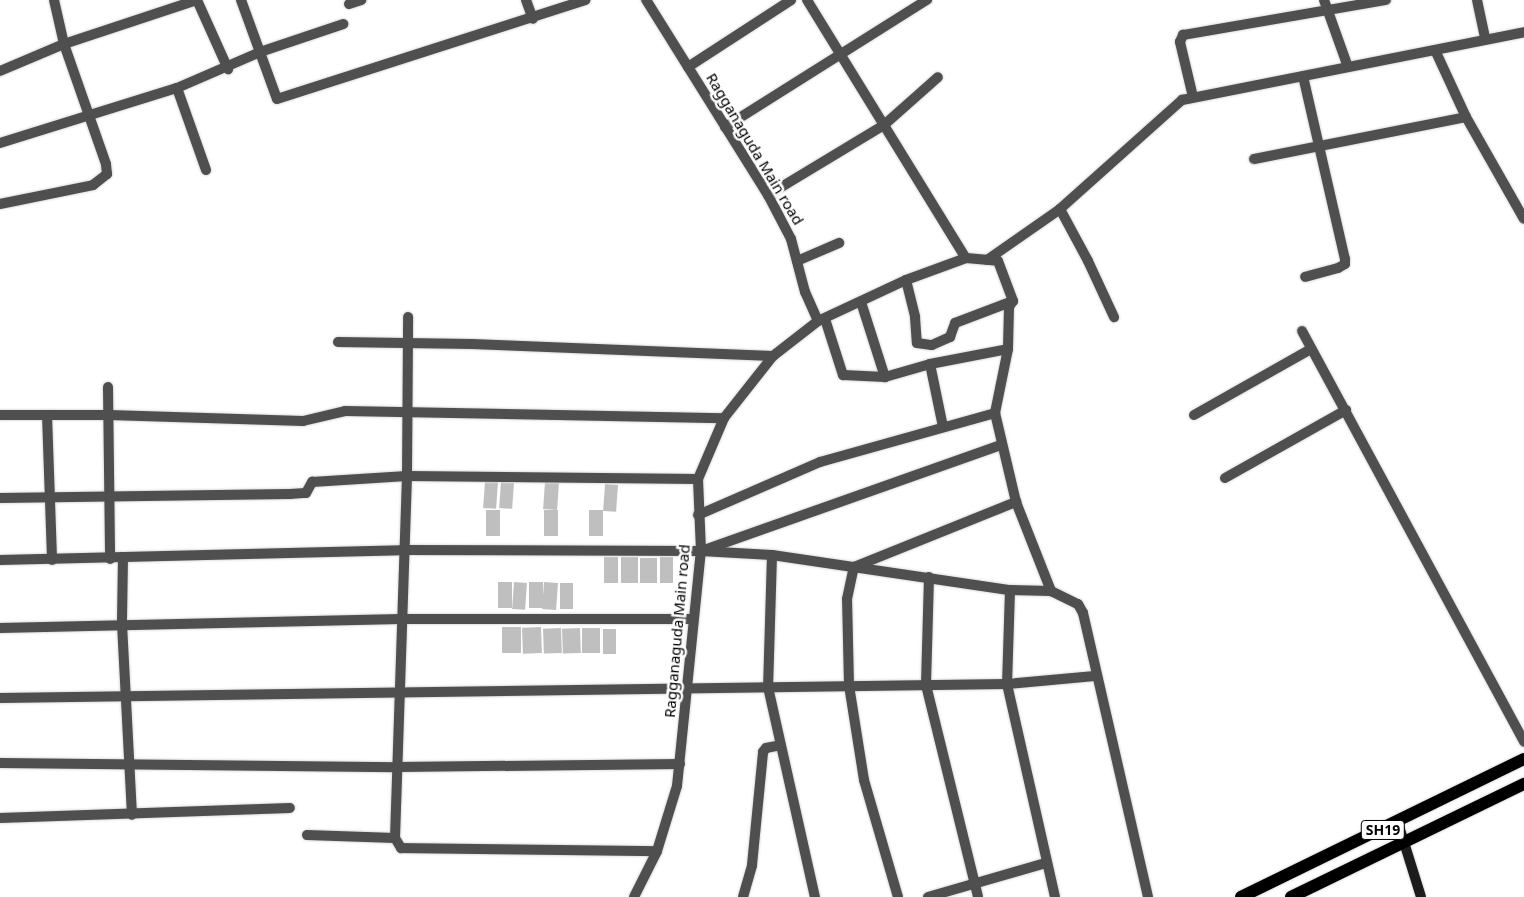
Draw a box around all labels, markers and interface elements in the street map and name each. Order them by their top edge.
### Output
street label: Ragganaguda Main road [702,70,808,228]
street label: Ragganaguda Main road [660,544,694,718]
road number: SH19 [1360,818,1406,842]

